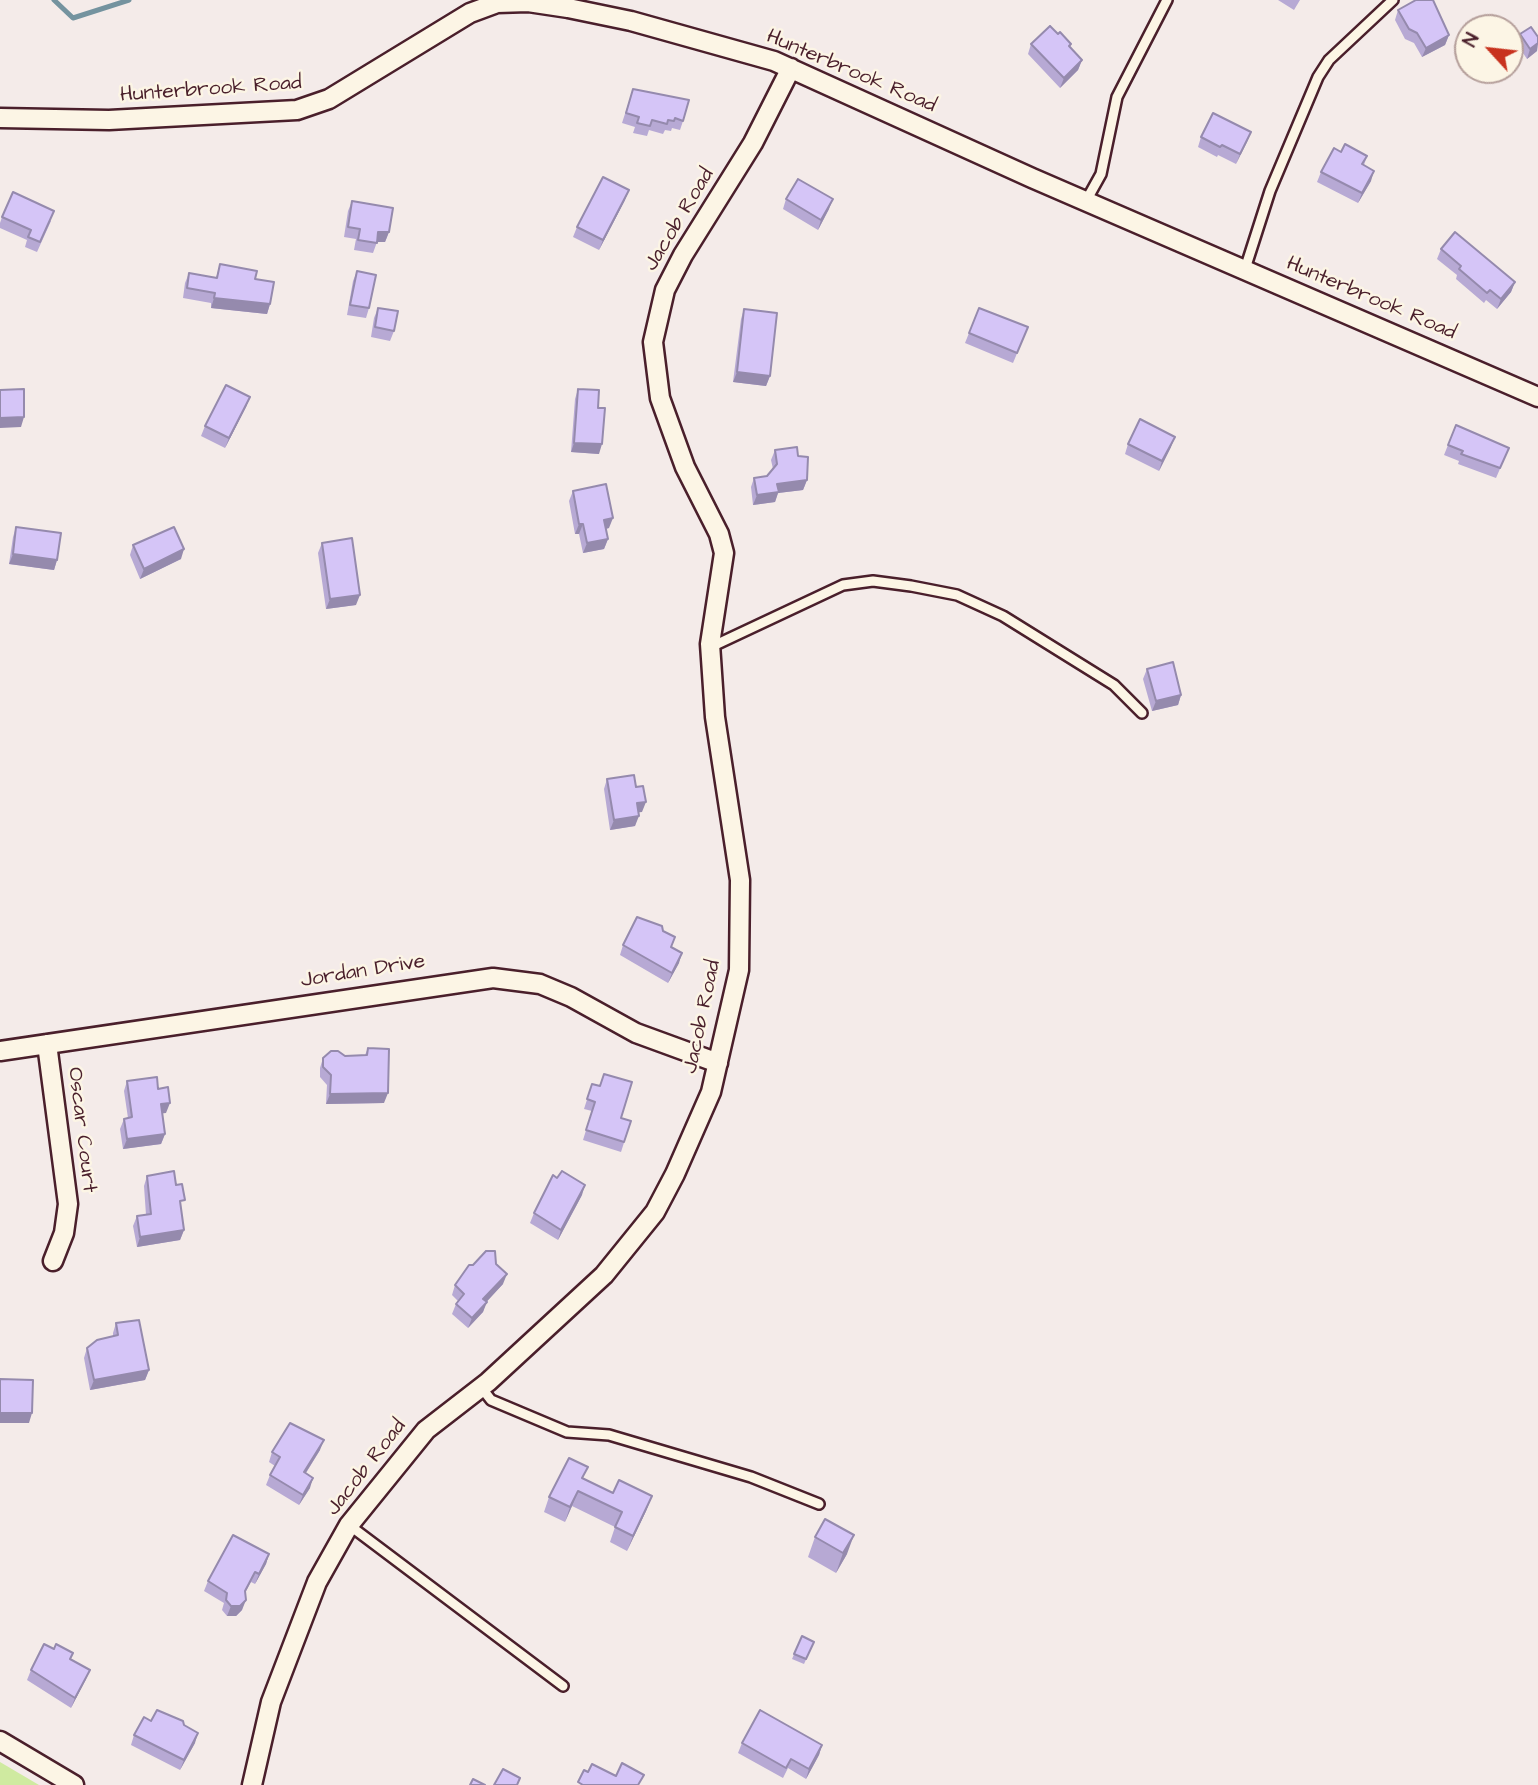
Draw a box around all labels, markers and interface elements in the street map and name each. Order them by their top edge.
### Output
north arrow [1454,14,1524,84]
street label: Hunterbrook Road [762,25,940,119]
text: N [1457,29,1486,52]
street label: Hunterbrook Road [119,71,303,109]
street label: Jacob Road [639,164,721,276]
street label: Hunterbrook Road [1282,252,1460,346]
street label: Jordan Drive [299,950,427,994]
street label: Jacob Road [679,958,727,1076]
street label: Oscar Court [61,1066,101,1194]
street label: Jacob Road [322,1415,412,1521]

